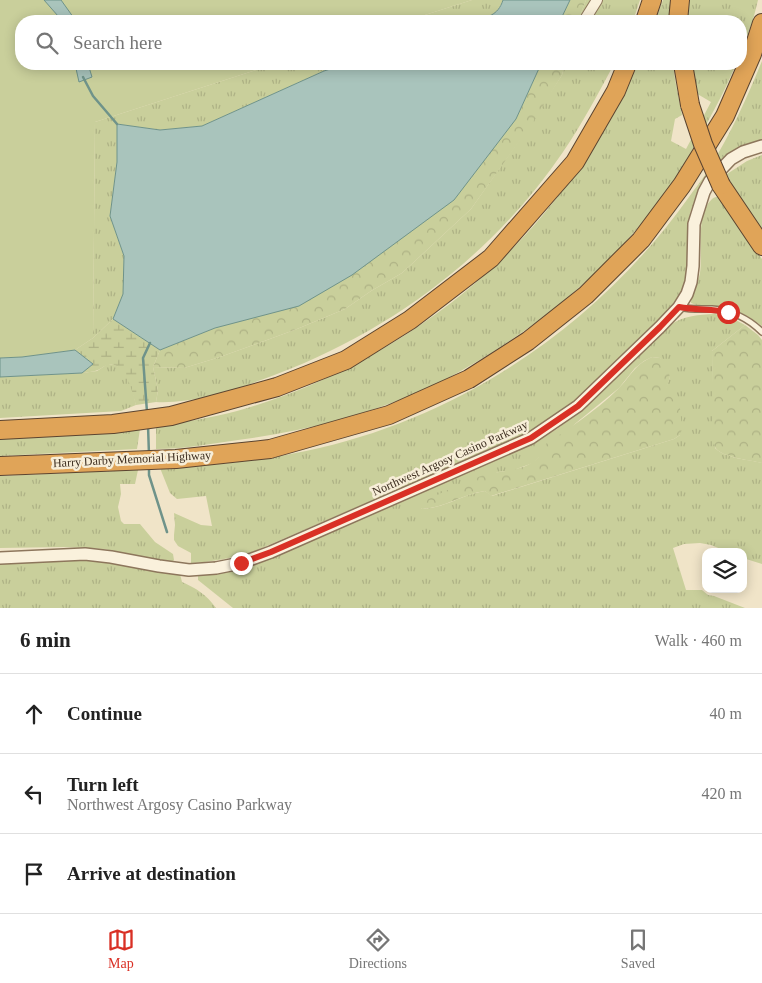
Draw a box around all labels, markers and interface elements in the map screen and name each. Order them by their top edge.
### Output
search box [15,15,747,70]
icon: search [33,29,61,57]
text: Search here [73,32,162,53]
route start [717,301,740,324]
street label: Northwest Argosy Casino Parkway [370,417,530,499]
street label: Harry Darby Memorial Highway [53,448,211,470]
map controls [702,548,747,593]
button: layers [702,548,747,593]
route end [230,552,253,575]
text: 6 min [20,628,71,652]
text: Walk · 460 m [655,632,742,649]
icon: ahead [20,700,48,728]
text: Continue [67,703,142,724]
text: 40 m [710,705,742,722]
text: Turn left [67,774,139,795]
icon: left [20,780,48,808]
text: 420 m [702,785,742,802]
text: Northwest Argosy Casino Parkway [67,796,292,813]
icon: arrive [20,860,48,888]
text: Arrive at destination [67,863,236,884]
tab: Map [107,926,135,972]
tab: Directions [349,926,407,972]
tab: Saved [621,926,655,972]

